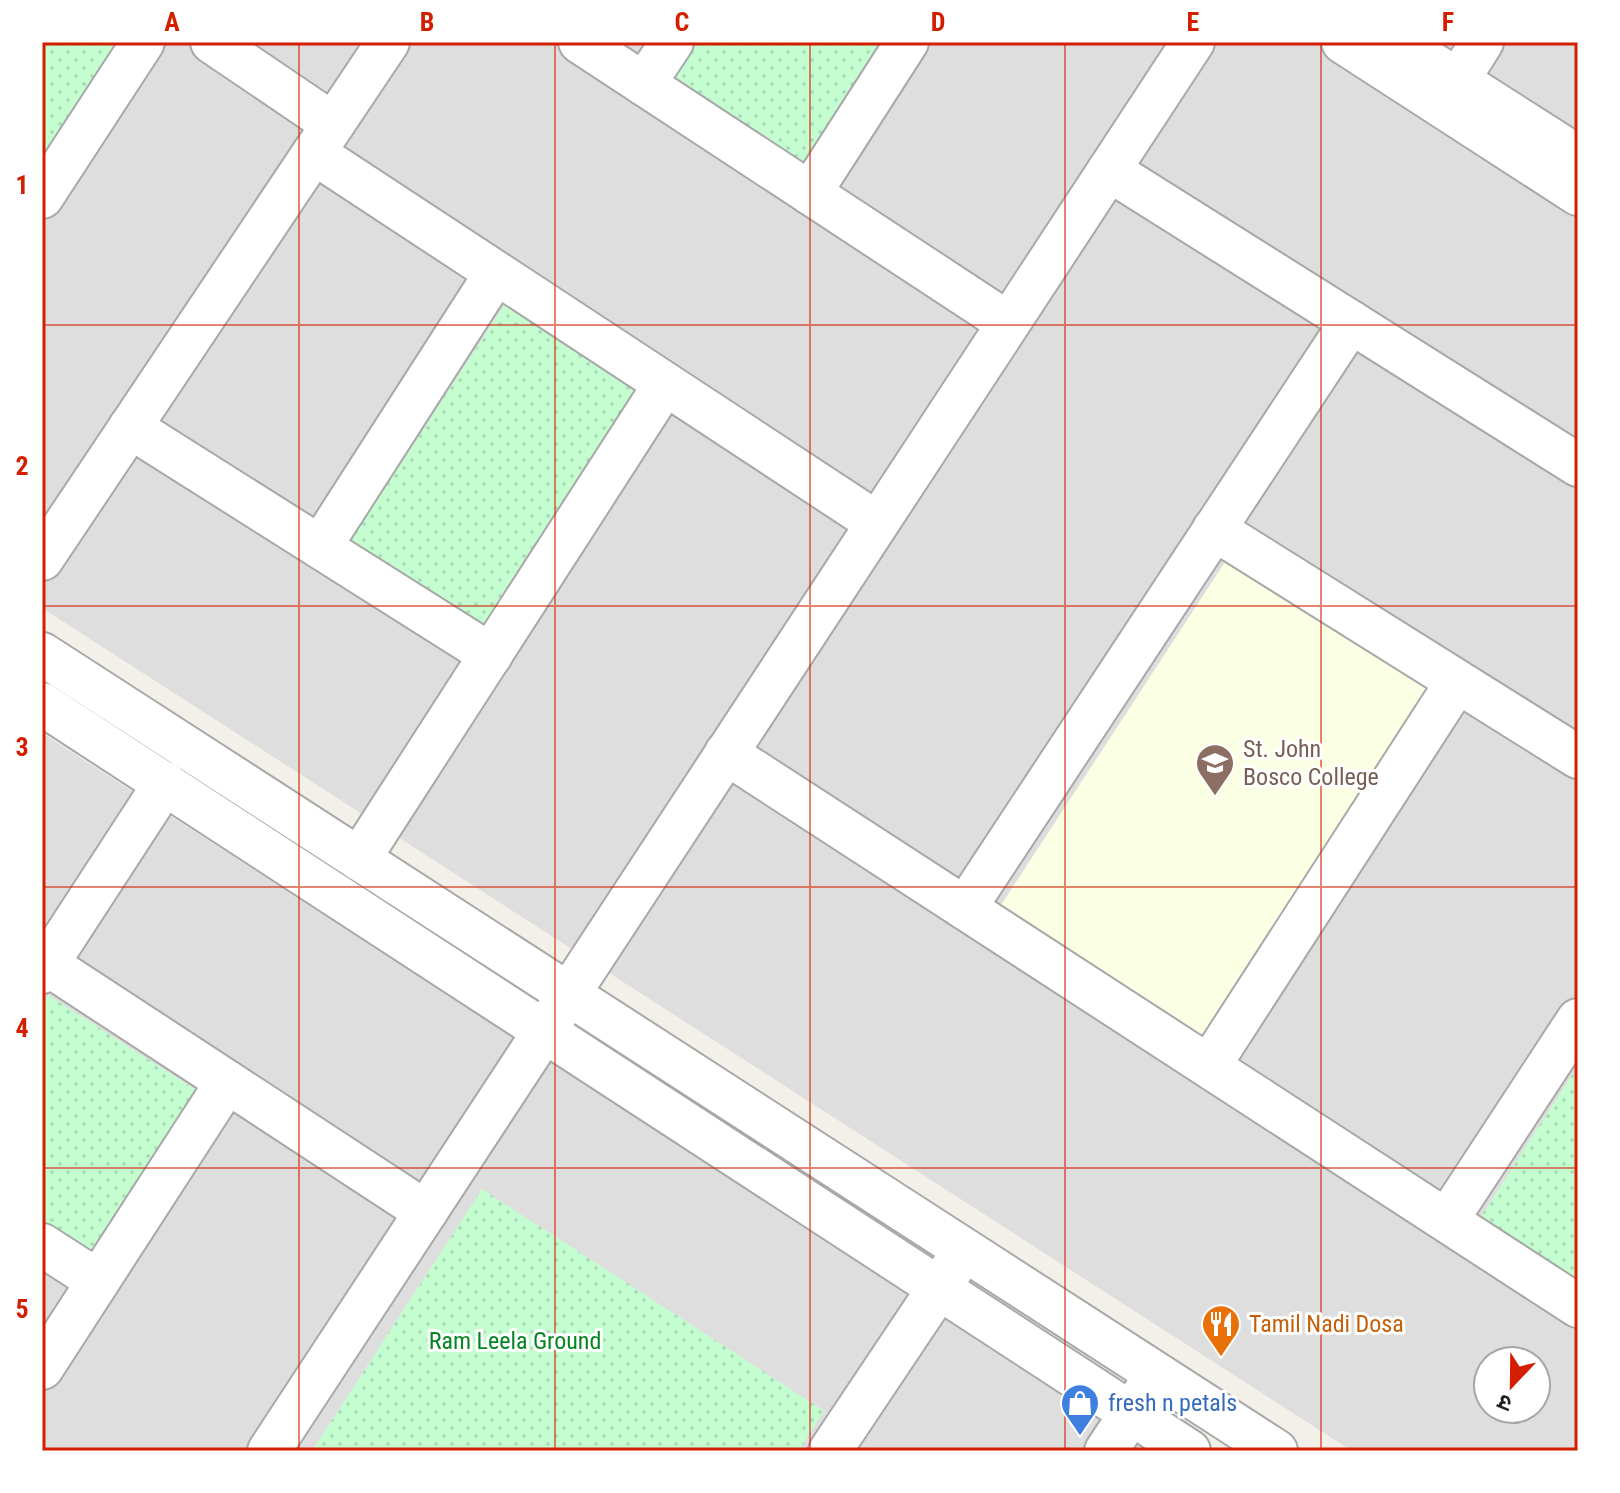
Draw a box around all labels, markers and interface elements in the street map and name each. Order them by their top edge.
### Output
text: A [164,7,180,37]
text: B [420,7,434,37]
text: C [675,7,690,37]
text: D [931,7,945,37]
text: E [1187,7,1200,37]
text: F [1442,7,1454,37]
text: 1 [15,170,29,200]
text: 2 [15,451,29,481]
text: 3 [15,732,29,762]
place label: St. John Bosco College [1243,735,1379,791]
school or university icon: St. John Bosco College [1194,742,1236,797]
text: 4 [15,1013,29,1043]
text: 5 [15,1294,29,1324]
restaurant icon: Tamil Nadi Dosa [1200,1303,1242,1358]
place label: Tamil Nadi Dosa [1249,1310,1404,1338]
park label: Ram Leela Ground [429,1327,601,1355]
north arrow [1472,1345,1552,1425]
shop icon: fresh n petals [1059,1382,1101,1437]
place label: fresh n petals [1108,1389,1237,1417]
text: उ [1493,1389,1515,1417]

